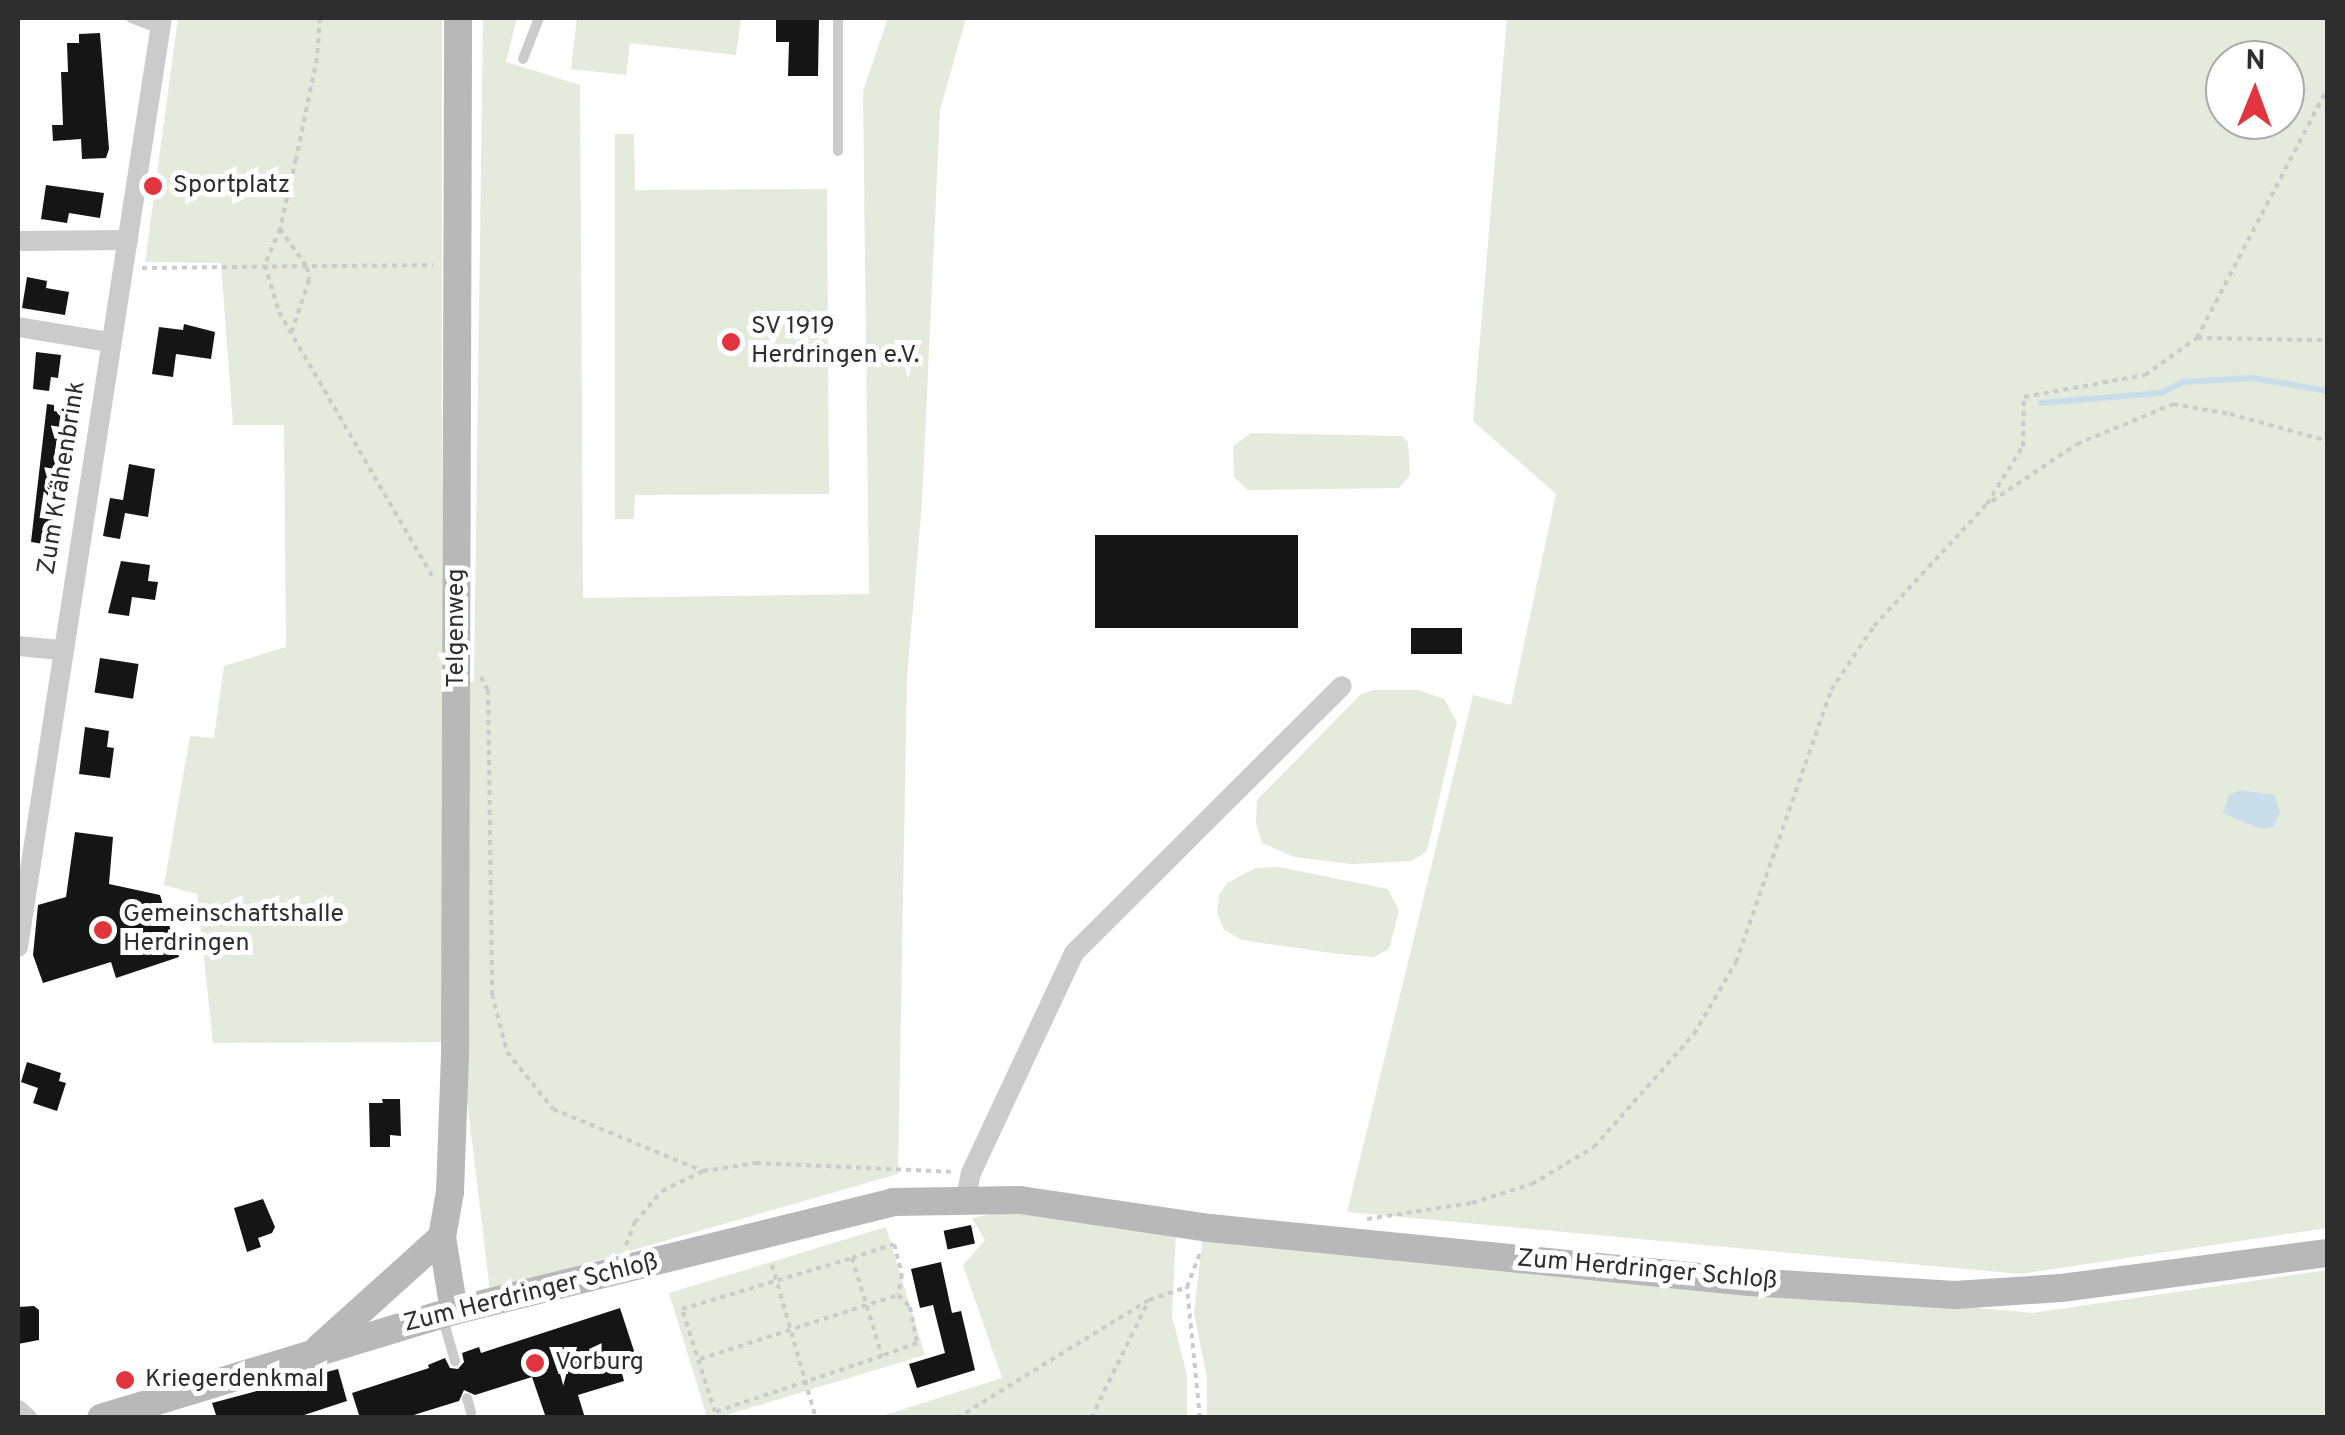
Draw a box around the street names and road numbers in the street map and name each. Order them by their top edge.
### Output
street label: Zum Krähenbrink [33,379,93,577]
street label: Telgenweg [442,568,472,688]
street label: Zum Herdringer Schloß [1516,1245,1778,1297]
street label: Zum Herdringer Schloß [401,1248,661,1340]

